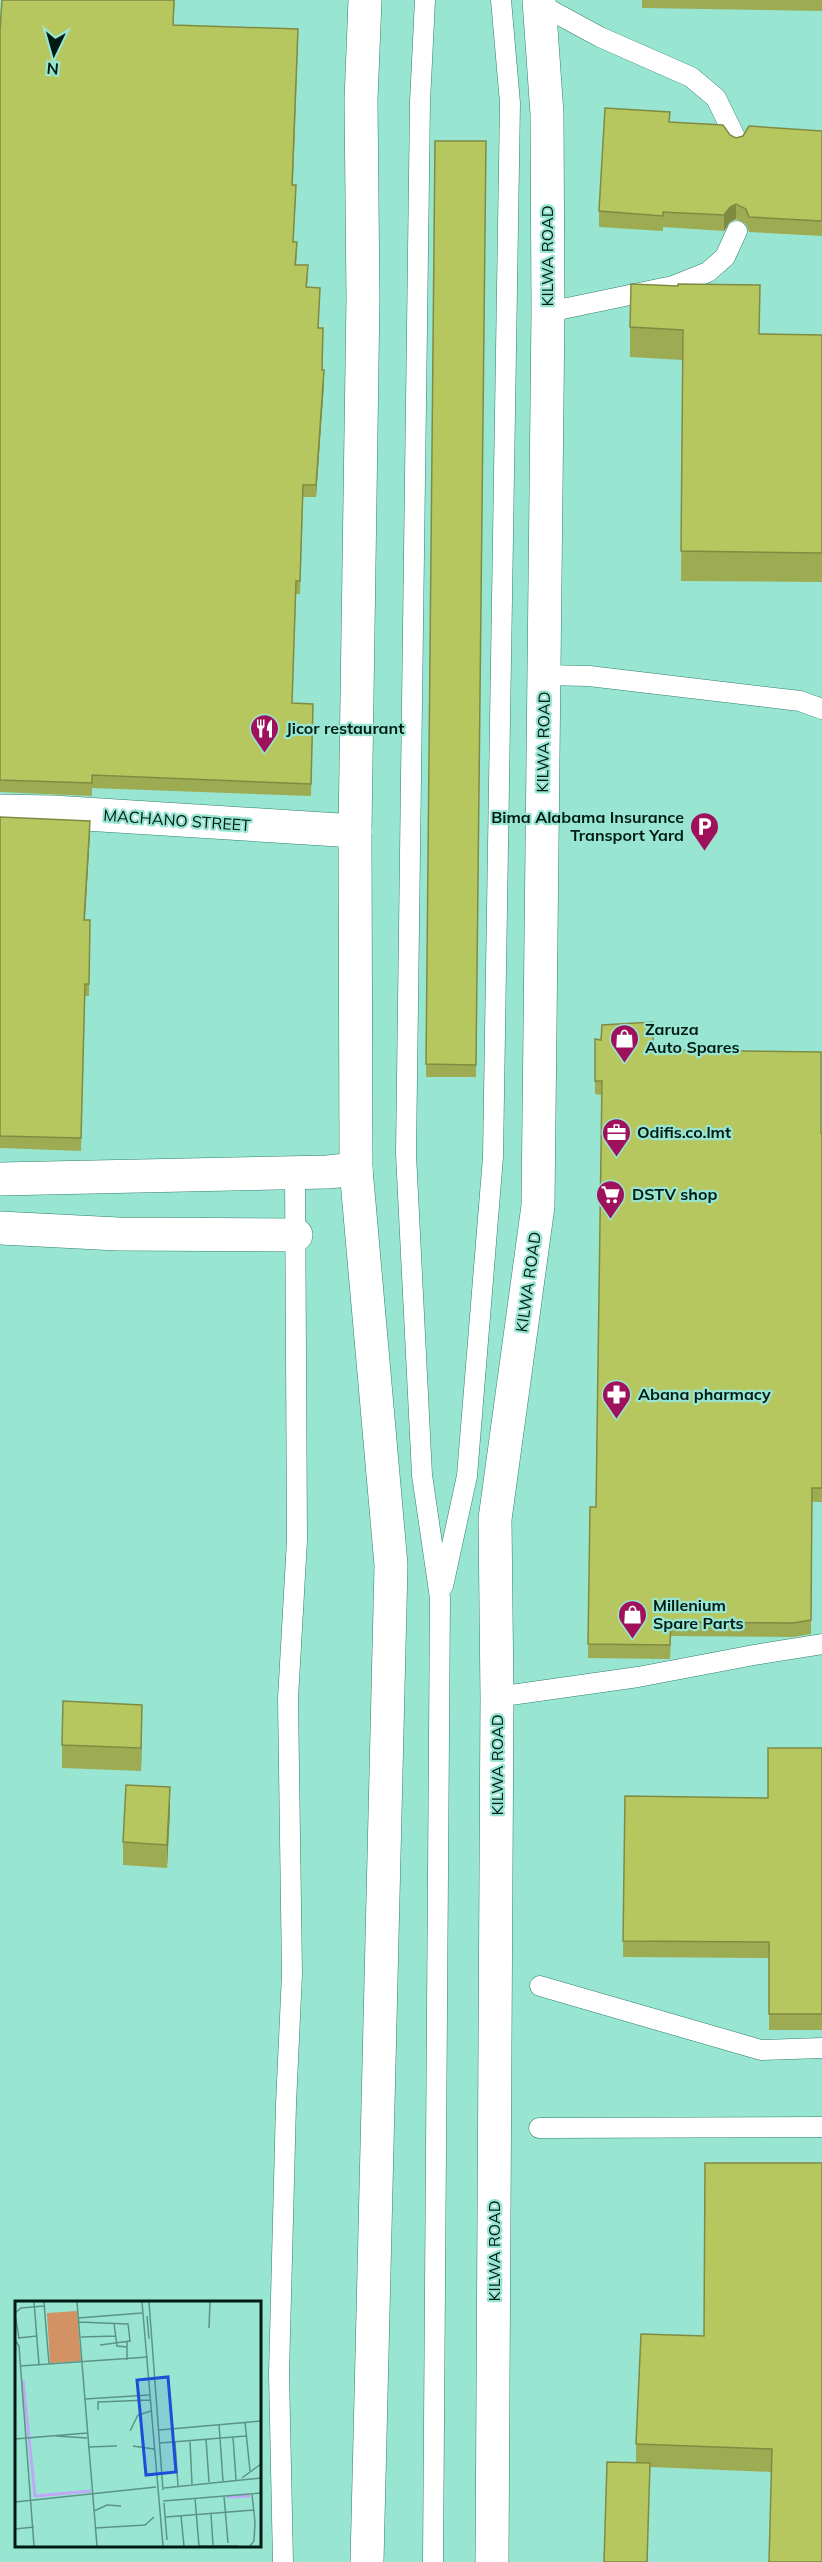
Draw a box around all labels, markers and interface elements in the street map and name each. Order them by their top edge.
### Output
north arrow [24,24,84,84]
text: N [46,58,60,79]
street label: KILWA ROAD [537,205,557,307]
street label: KILWA ROAD [532,691,554,793]
restaurant icon: Jicor restaurant [249,712,281,754]
place label: Jicor restaurant [286,718,404,738]
street label: MACHANO STREET [103,805,252,835]
place label: Bima Alabama Insurance Transport Yard [491,807,684,845]
parking icon: Bima Alabama Insurance Transport Yard [689,810,721,852]
place label: Zaruza Auto Spares [645,1019,739,1057]
shop icon: Zaruza Auto Spares [608,1022,640,1064]
office icon: Odifis.co.lmt [600,1116,632,1158]
place label: Odifis.co.lmt [637,1122,731,1142]
supermarket icon: DSTV shop [595,1178,627,1220]
place label: DSTV shop [632,1184,717,1204]
street label: KILWA ROAD [511,1231,545,1333]
pharmacy icon: Abana pharmacy [601,1378,633,1420]
place label: Abana pharmacy [638,1384,771,1404]
place label: Millenium Spare Parts [653,1595,744,1633]
shop icon: Millenium Spare Parts [616,1598,648,1640]
street label: KILWA ROAD [487,1714,507,1816]
street label: KILWA ROAD [484,2200,504,2302]
inset map [15,2301,261,2547]

